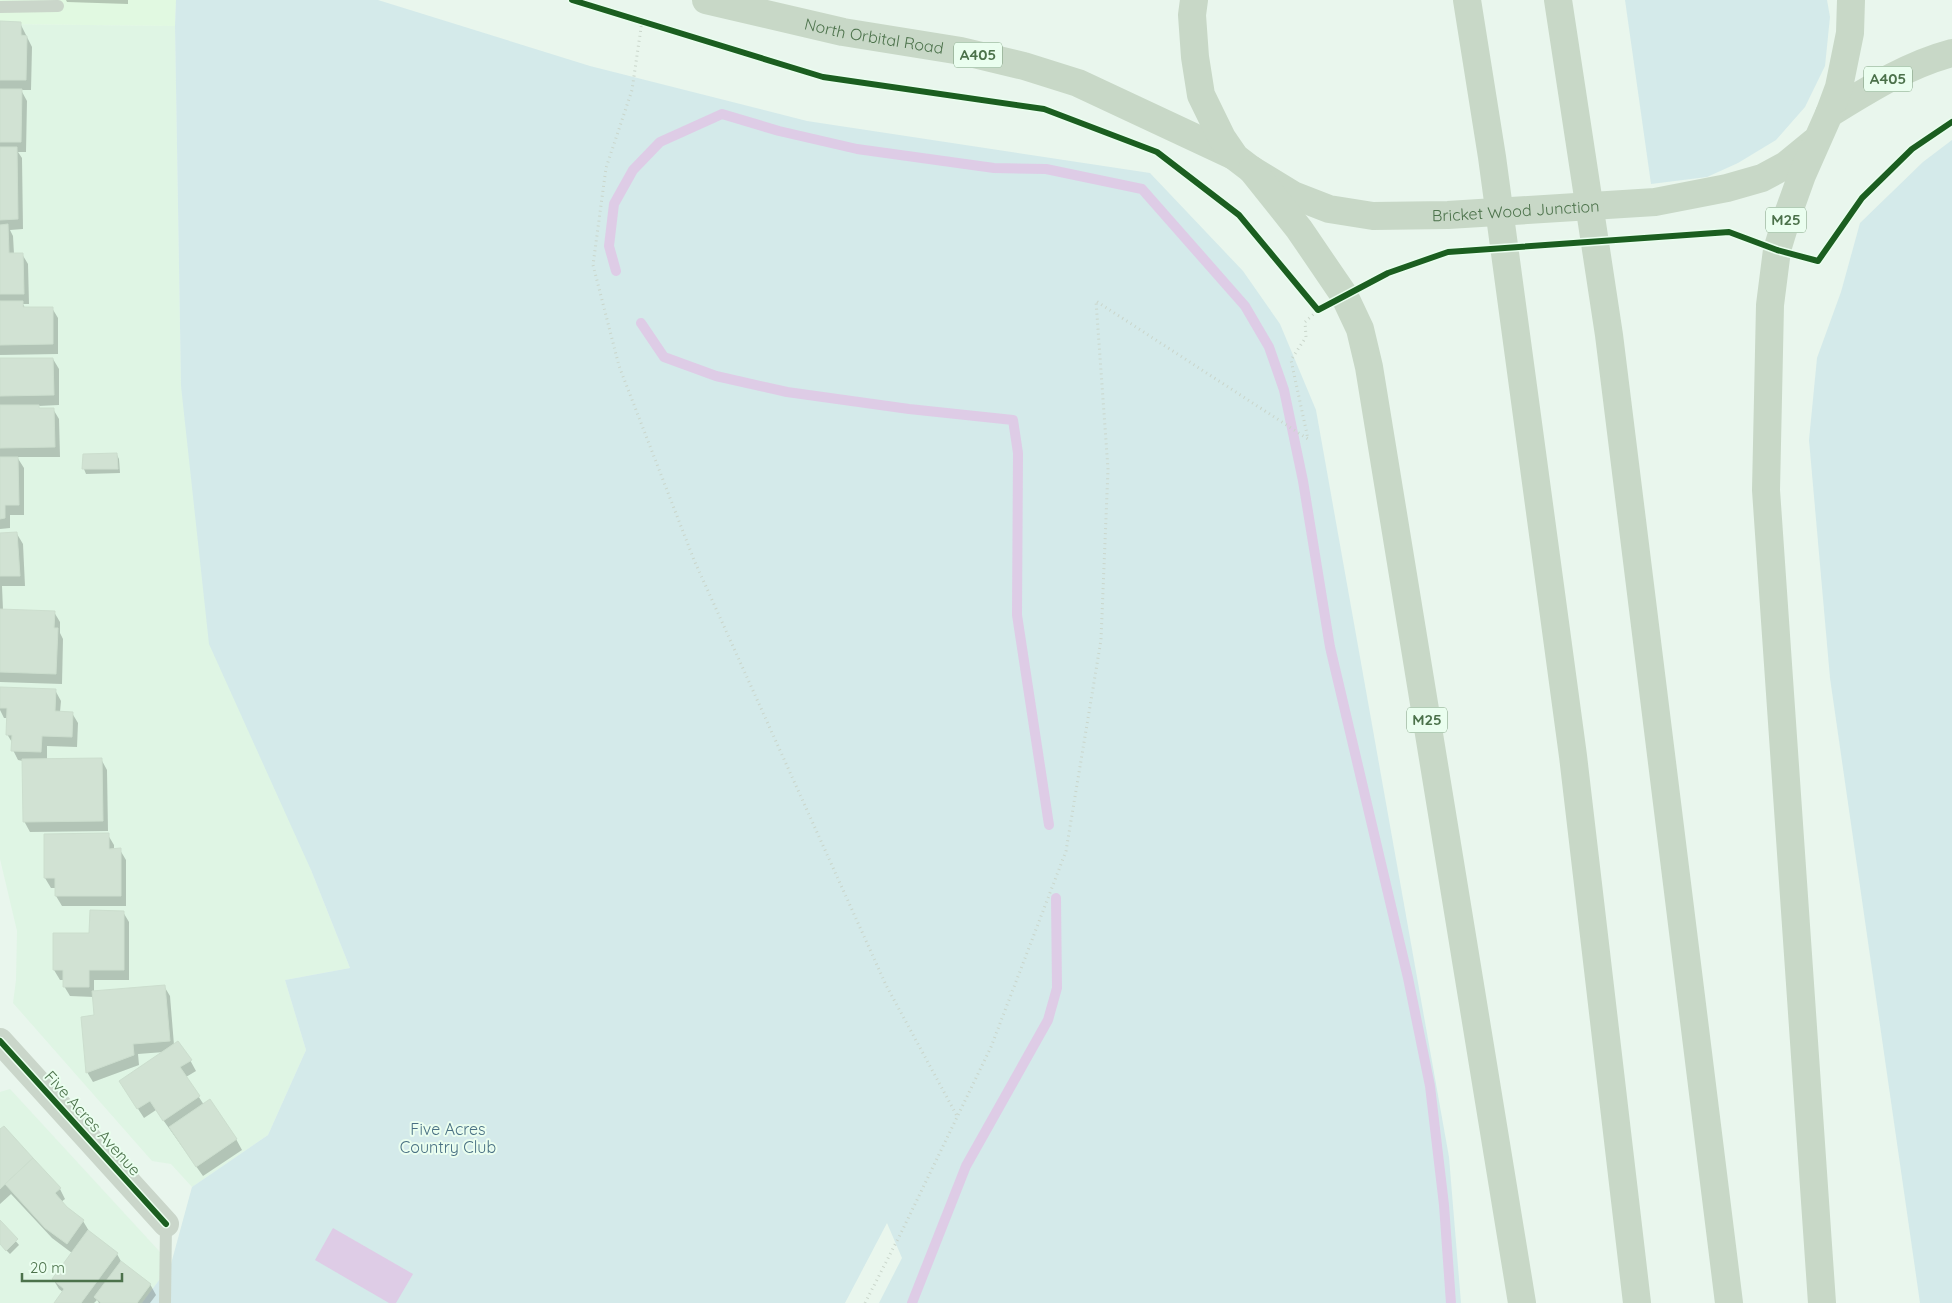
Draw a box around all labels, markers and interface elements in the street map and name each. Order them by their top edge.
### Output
street label: North Orbital Road [803,13,945,58]
road number: A405 [954,42,1002,68]
road number: A405 [1864,66,1912,92]
street label: Bricket Wood Junction [1432,196,1600,225]
road number: M25 [1766,208,1806,232]
road number: M25 [1407,708,1447,732]
street label: Five Acres Avenue [41,1066,145,1180]
park label: Five Acres Country Club [400,1119,496,1157]
scale bar [22,1250,122,1282]
text: 20 m [30,1258,65,1277]

